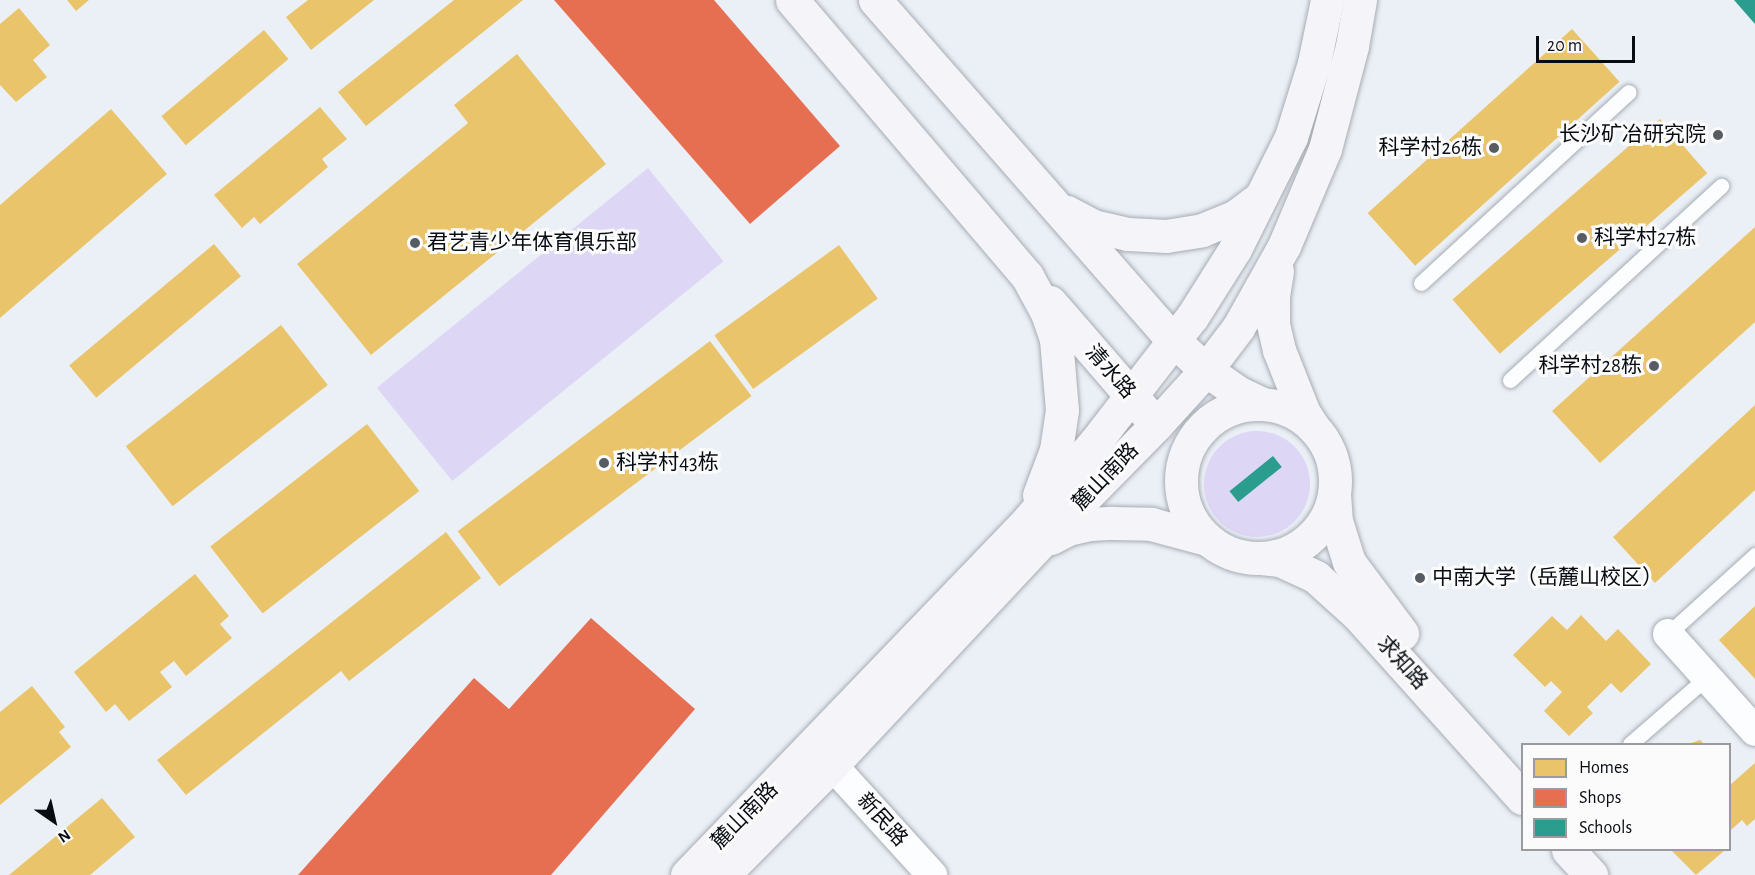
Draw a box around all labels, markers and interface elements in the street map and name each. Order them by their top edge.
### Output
scale bar [1539,24,1638,62]
text: 20 m [1547,37,1582,55]
place label: 长沙矿冶研究院 [1559,122,1706,148]
marker: 长沙矿冶研究院 [1711,128,1725,142]
place label: 科学村26栋 [1379,135,1482,161]
marker: 科学村26栋 [1487,141,1501,155]
place label: 科学村27栋 [1594,225,1696,251]
place label: 君艺青少年体育俱乐部 [427,230,637,256]
marker: 科学村27栋 [1575,231,1589,245]
marker: 君艺青少年体育俱乐部 [408,236,422,250]
street label: 清水路 [1080,340,1140,404]
place label: 科学村28栋 [1538,353,1642,379]
marker: 科学村28栋 [1647,359,1661,373]
street label: 麓山南路 [1068,438,1144,516]
place label: 科学村43栋 [616,450,719,476]
marker: 科学村43栋 [597,456,611,470]
place label: 中南大学（岳麓山校区） [1432,565,1663,591]
marker: 中南大学（岳麓山校区） [1413,571,1427,585]
street label: 求知路 [1372,631,1432,695]
legend [1521,743,1731,851]
text: Homes [1579,759,1629,777]
street label: 麓山南路 [706,777,784,855]
street label: 新民路 [852,788,912,852]
text: Shops [1579,789,1621,807]
north arrow [24,791,84,851]
text: Schools [1579,819,1632,837]
text: N [55,826,73,846]

